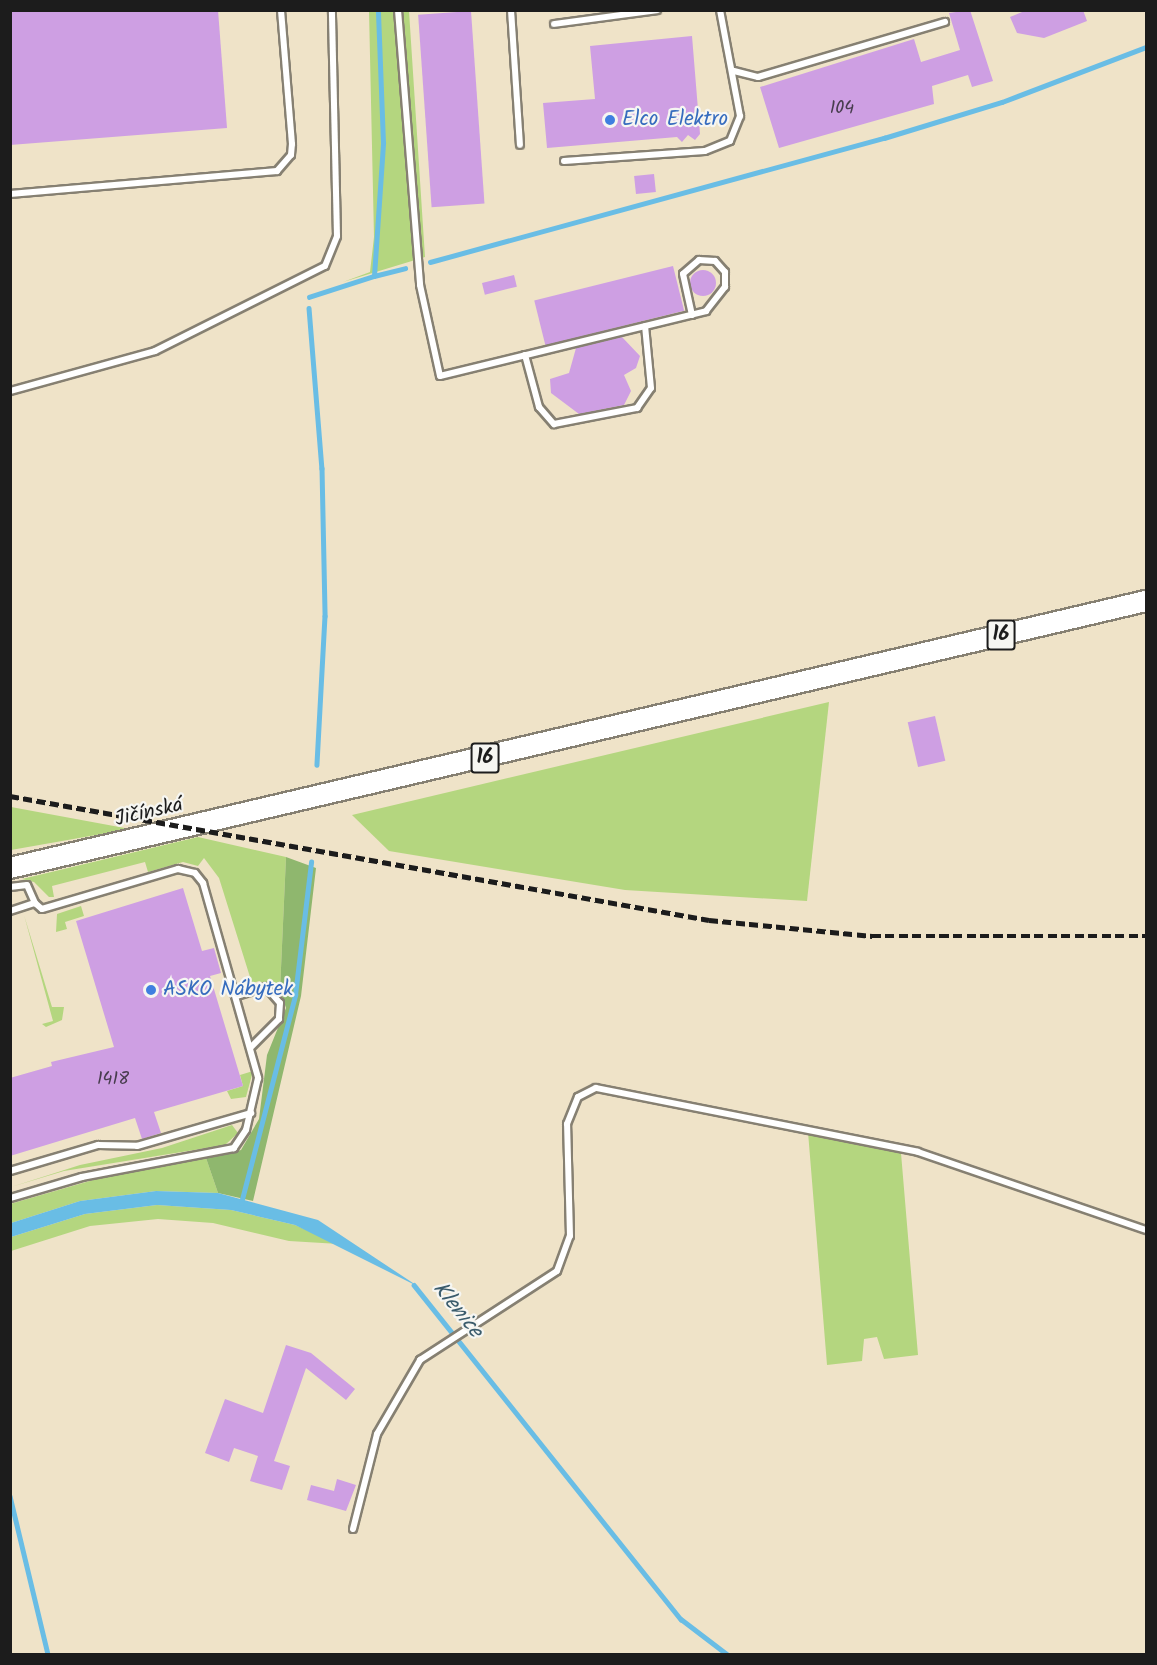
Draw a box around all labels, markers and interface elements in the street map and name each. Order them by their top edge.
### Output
house number: 104 [830,98,854,120]
place label: Elco Elektro [622,107,728,133]
marker: Elco Elektro [603,113,617,127]
road number: 16 [986,618,1016,652]
road number: 16 [470,741,500,775]
street label: Jičínská [112,793,186,833]
place label: ASKO Nábytek [163,977,293,1003]
marker: ASKO Nábytek [144,983,158,997]
house number: 1418 [97,1069,129,1091]
water label: Klenice [426,1276,488,1344]

